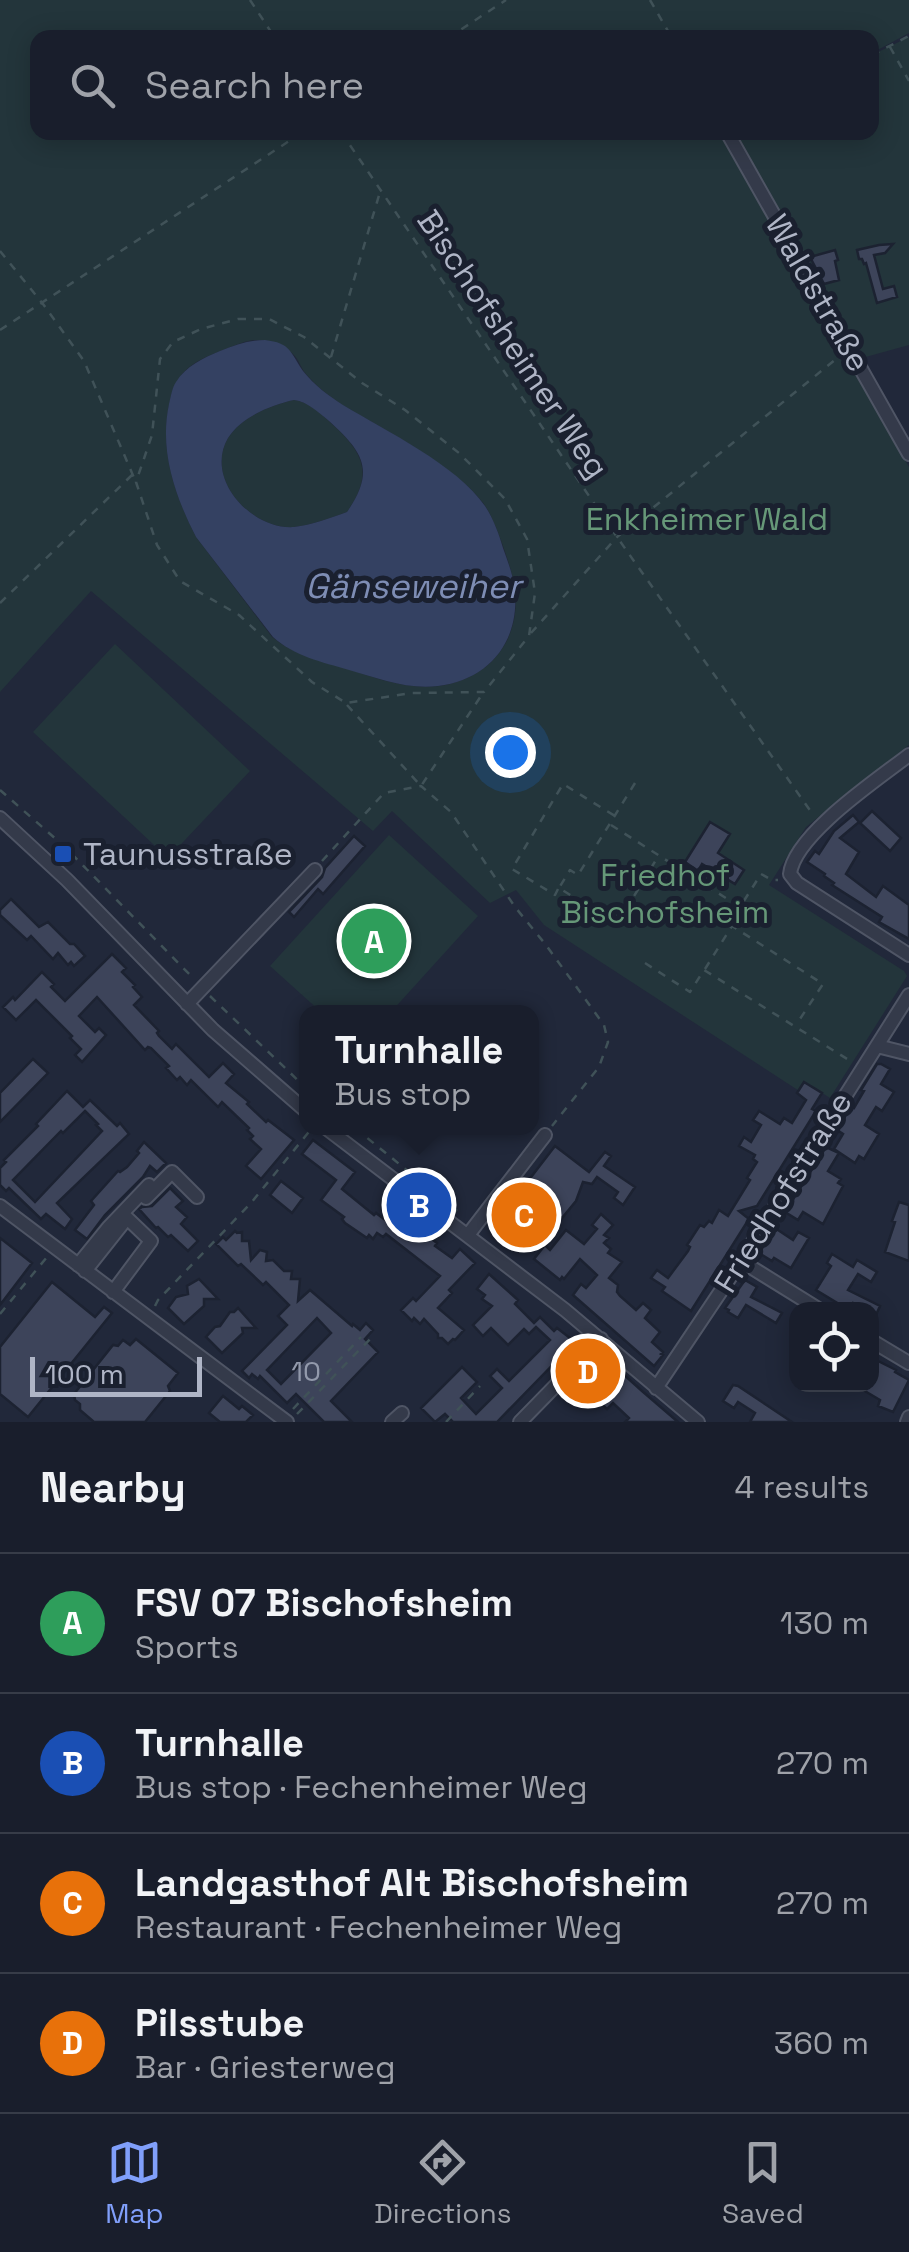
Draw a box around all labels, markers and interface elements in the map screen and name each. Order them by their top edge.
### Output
search box [30,30,879,140]
icon: search [65,58,120,113]
text: Search here [145,61,364,109]
street label: Bischofsheimer Weg [408,202,618,486]
street label: Waldstraße [757,207,879,379]
park label: Enkheimer Wald [586,499,828,539]
water label: Gänseweiher [305,564,525,608]
your location [485,727,536,778]
place label: Taunusstraße [83,834,293,874]
marker: Taunusstraße [52,843,74,865]
park label: Friedhof Bischofsheim [561,855,769,932]
pin: A [342,904,406,978]
popup [299,1005,539,1135]
text: Turnhalle [335,1026,504,1074]
text: Bus stop [335,1074,471,1114]
street label: Friedhofstraße [705,1084,861,1300]
pin: B [386,1168,452,1242]
pin: C [492,1178,556,1252]
map controls [789,1302,879,1392]
button: locate [789,1302,879,1392]
pin: D [556,1334,620,1408]
scale bar [30,1352,202,1396]
house number: 10 [291,1353,321,1389]
text: 100 m [45,1356,124,1392]
text: Nearby [40,1461,186,1514]
text: 4 results [734,1467,869,1507]
text: FSV 07 Bischofsheim [135,1579,513,1627]
text: A [62,1603,83,1643]
text: 130 m [780,1603,869,1643]
text: Sports [135,1627,239,1667]
text: Turnhalle [135,1719,304,1767]
text: B [62,1743,83,1783]
text: 270 m [776,1743,869,1783]
text: Bus stop · Fechenheimer Weg [135,1767,588,1807]
text: Landgasthof Alt Bischofsheim [135,1859,689,1907]
text: C [62,1883,83,1923]
text: 270 m [776,1883,869,1923]
text: Restaurant · Fechenheimer Weg [135,1907,622,1947]
text: Pilsstube [135,1999,305,2047]
text: D [62,2023,83,2063]
text: 360 m [774,2023,869,2063]
text: Bar · Griesterweg [135,2047,395,2087]
tab: Map [105,2135,164,2231]
tab: Directions [374,2135,511,2231]
tab: Saved [722,2135,804,2231]

